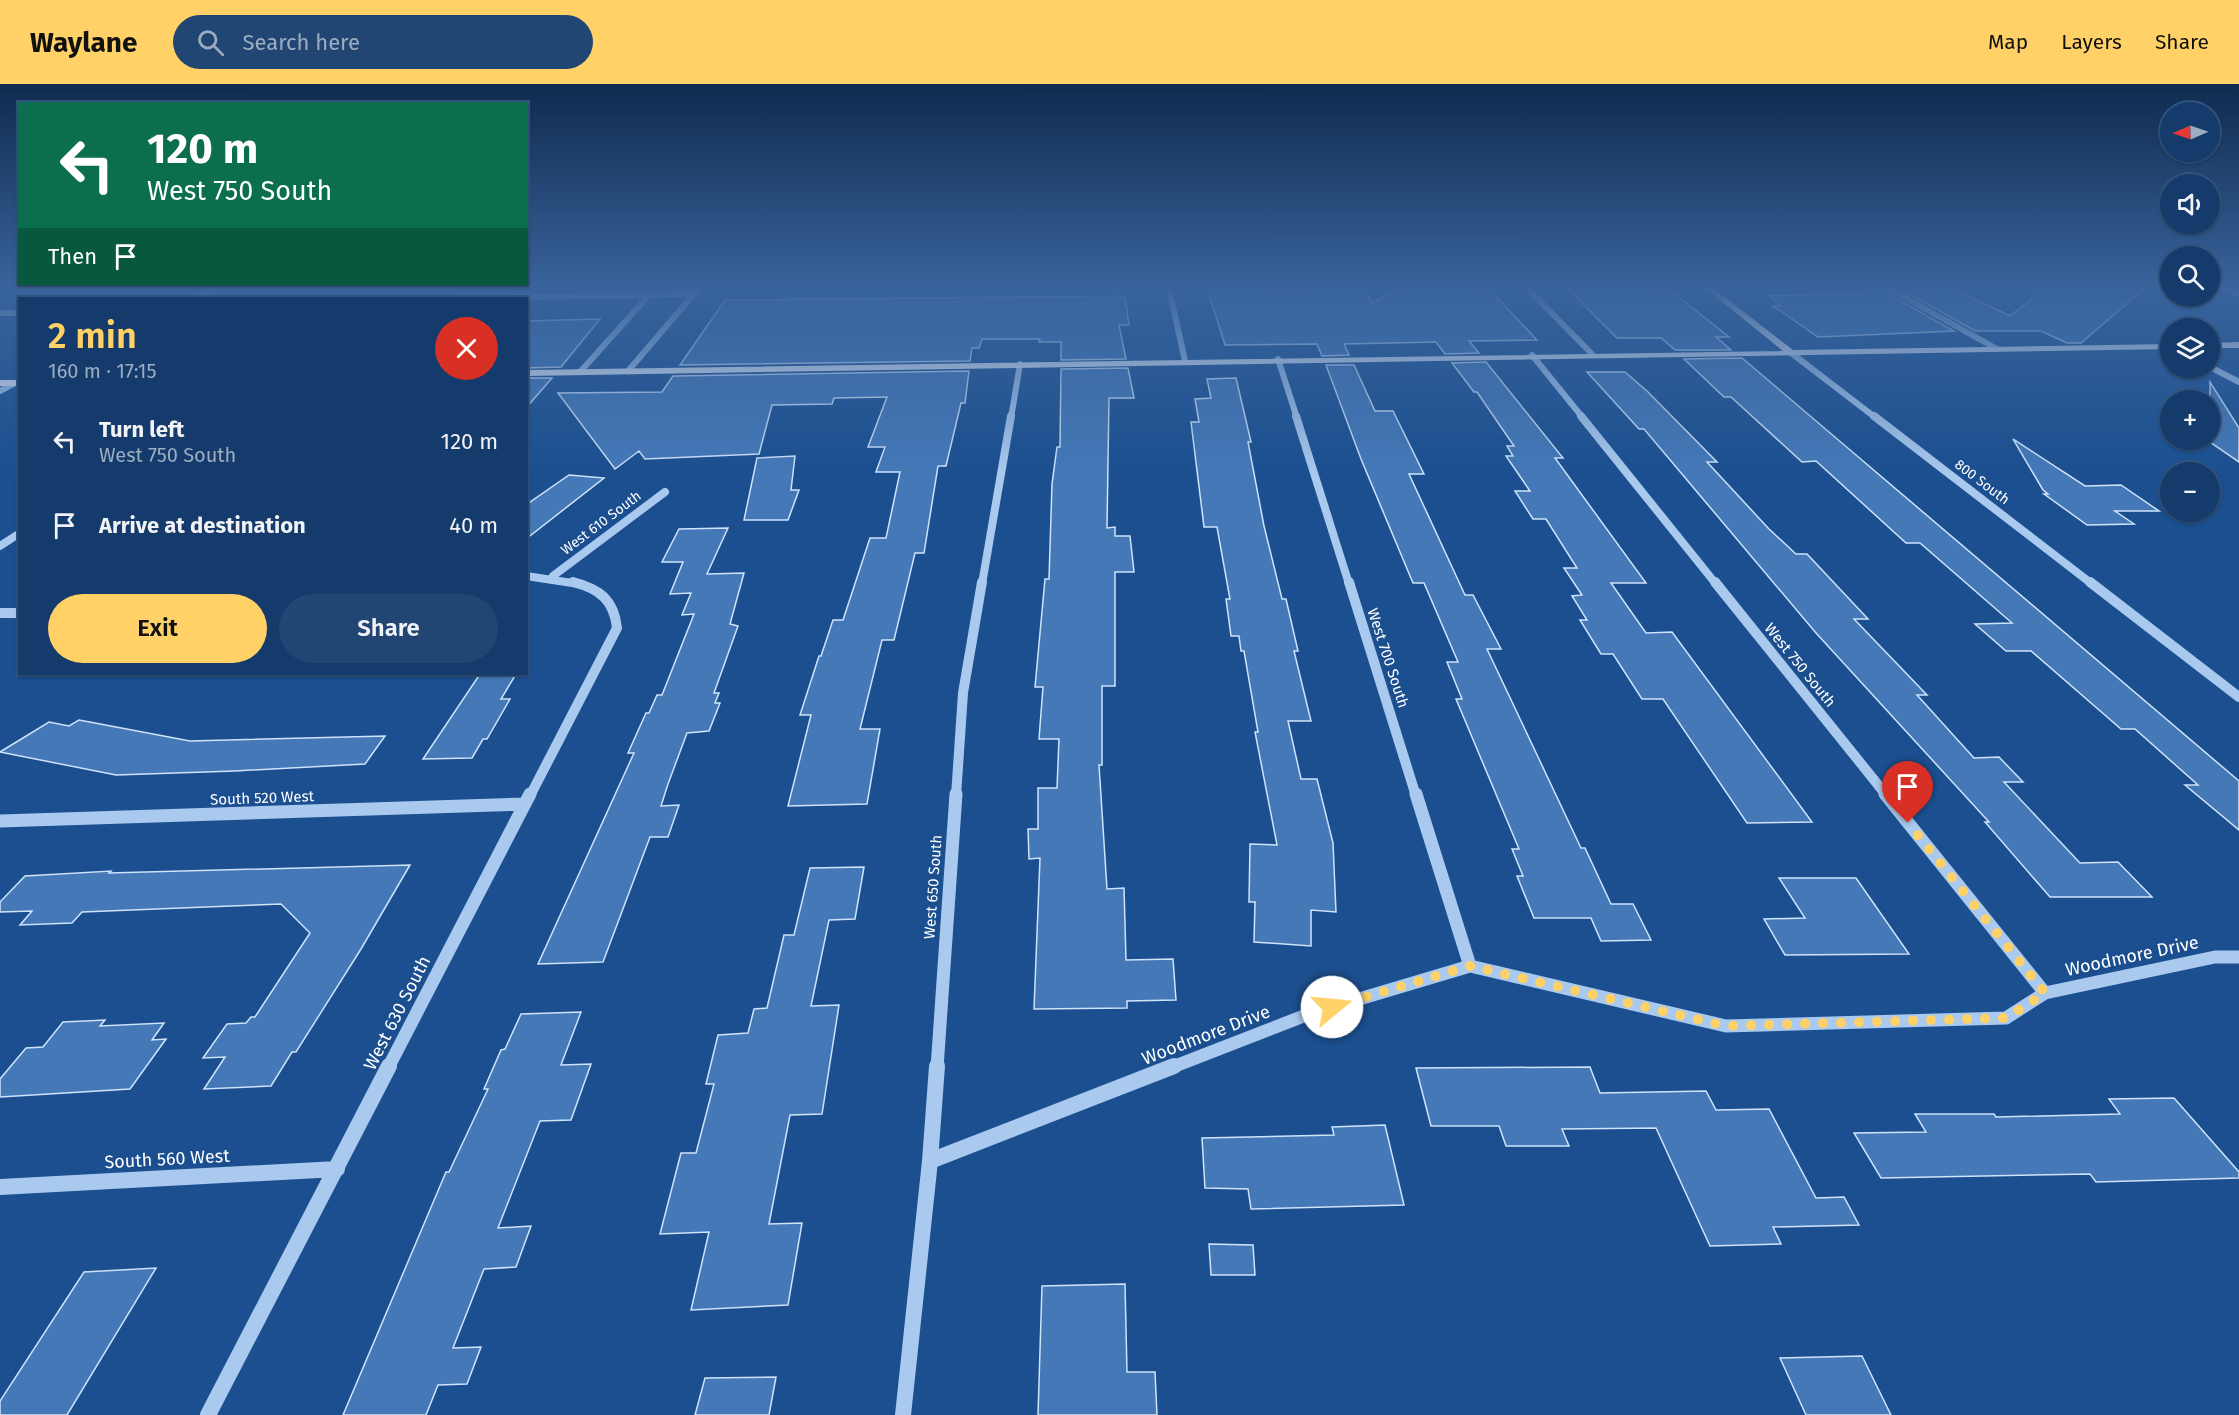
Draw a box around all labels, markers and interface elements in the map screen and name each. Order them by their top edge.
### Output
search box [173,15,593,69]
text: Waylane [30,26,137,59]
icon: search [194,26,227,59]
text: Search here [242,29,360,56]
text: Map [1988,29,2028,55]
text: Layers [2061,29,2122,55]
text: Share [2155,29,2209,55]
north arrow [2160,102,2220,162]
map controls [2160,102,2220,522]
text: 120 m [147,124,258,174]
icon: left [48,126,126,204]
button: sound [2160,174,2220,234]
text: West 750 South [147,175,332,207]
icon: arrive [109,240,142,273]
text: Then [48,243,97,270]
button: search [2160,246,2220,306]
text: 2 min [48,314,137,358]
button: close [435,317,498,380]
button: layers [2160,318,2220,378]
text: 160 m · 17:15 [48,359,157,383]
button: + [2160,390,2220,450]
text: Turn left [99,416,184,443]
icon: left [48,425,81,458]
text: 120 m [441,428,498,455]
text: West 750 South [99,443,236,467]
street label: 800 South [1951,456,2013,508]
button: − [2160,462,2220,522]
street label: West 610 South [558,487,644,559]
icon: arrive [48,509,81,542]
text: Arrive at destination [99,512,306,539]
text: 40 m [449,512,498,539]
button: Exit [48,594,267,663]
button: Share [279,594,498,663]
street label: West 700 South [1363,606,1413,710]
street label: West 750 South [1761,619,1839,711]
pin [1882,761,1933,823]
icon: arrive [1891,770,1924,803]
street label: South 520 West [210,787,315,809]
street label: West 650 South [920,834,946,940]
street label: Woodmore Drive [2063,931,2201,981]
street label: West 630 South [359,952,435,1074]
position arrow [1300,975,1364,1039]
street label: Woodmore Drive [1139,1000,1273,1070]
street label: South 560 West [104,1145,231,1173]

